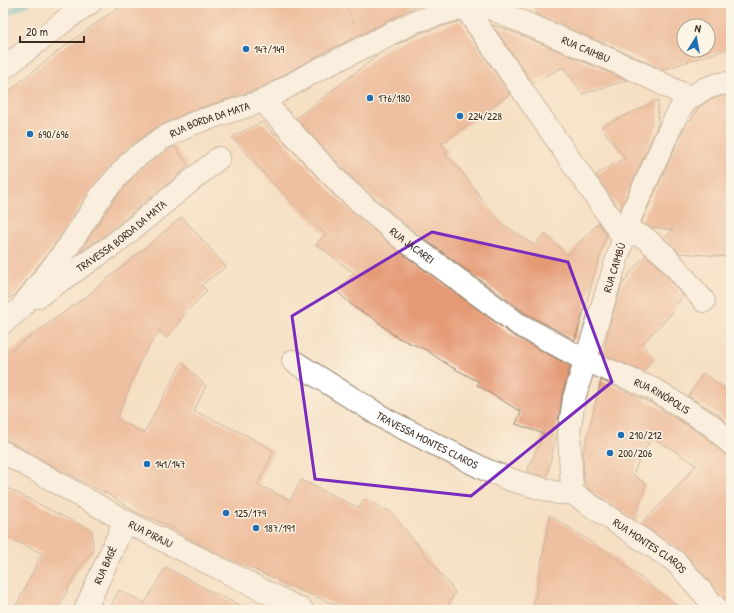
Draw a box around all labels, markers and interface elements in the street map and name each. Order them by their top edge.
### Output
scale bar [20,18,84,44]
north arrow [676,18,716,58]
text: N [694,21,702,36]
text: 20 m [26,23,48,40]
street label: RUA CAIMBU [559,33,612,66]
place label: 147/149 [254,42,284,56]
marker: 147/149 [241,44,251,54]
place label: 176/180 [378,91,410,105]
marker: 176/180 [365,93,375,103]
street label: RUA BORDA DA MATA [167,99,252,141]
place label: 224/228 [468,109,502,123]
marker: 224/228 [455,111,465,121]
place label: 690/696 [38,127,69,141]
marker: 690/696 [25,129,35,139]
street label: TRAVESSA BORDA DA MATA [73,197,170,275]
street label: RUA JACAREI [387,224,437,267]
street label: RUA CAIMBÚ [600,241,629,294]
street label: RUA RINÓPOLIS [632,375,692,417]
street label: TRAVESSA MONTES CLAROS [374,408,481,472]
place label: 210/212 [629,428,662,442]
marker: 210/212 [616,430,626,440]
place label: 200/206 [618,446,653,460]
marker: 200/206 [605,448,615,458]
place label: 141/147 [155,457,185,471]
marker: 141/147 [142,459,152,469]
place label: 125/179 [234,506,266,520]
marker: 125/179 [221,508,231,518]
street label: RUA MONTES CLAROS [610,515,690,576]
street label: RUA PIRAJU [126,517,175,551]
place label: 187/191 [264,521,295,535]
marker: 187/191 [251,523,261,533]
street label: RUA BAGÉ [90,544,120,586]

